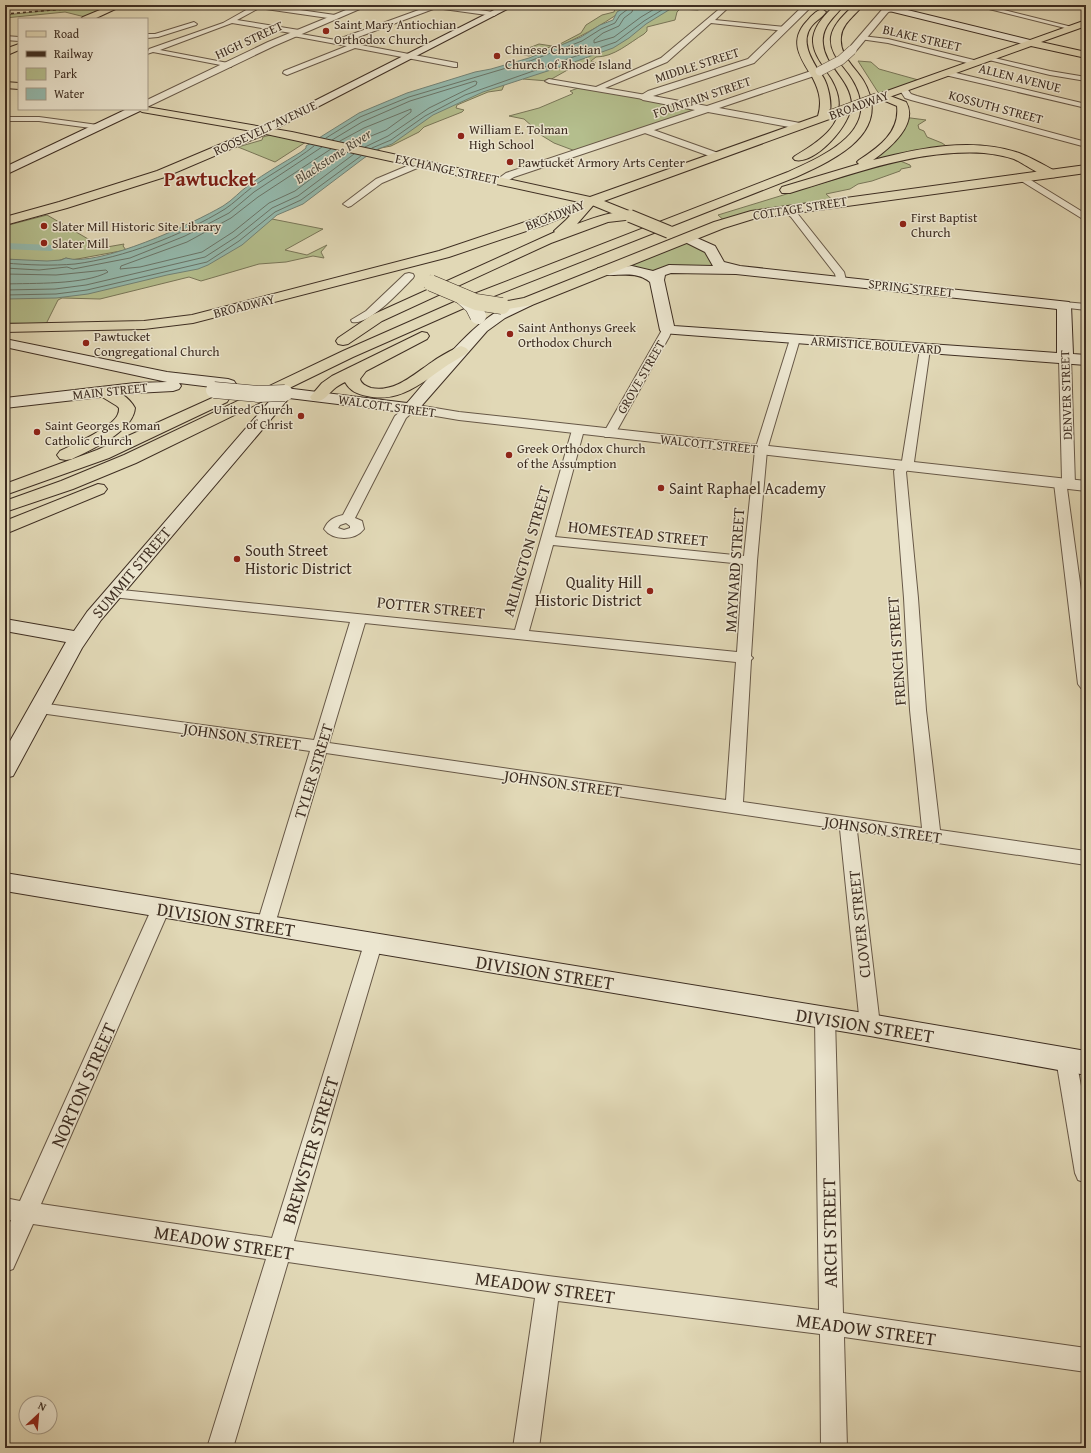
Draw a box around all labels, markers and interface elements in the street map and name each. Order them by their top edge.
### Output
place label: Saint Mary Antiochian Orthodox Church [334,15,457,49]
street label: HIGH STREET [212,16,287,64]
legend [18,18,148,110]
street label: BLAKE STREET [881,20,964,56]
text: Road [54,25,80,42]
marker: Saint Mary Antiochian Orthodox Church [321,26,331,36]
place label: Chinese Christian Church of Rhode Island [505,40,632,74]
street label: MIDDLE STREET [652,42,742,88]
text: Railway [54,45,93,62]
marker: Chinese Christian Church of Rhode Island [492,51,502,61]
street label: ALLEN AVENUE [977,59,1064,97]
text: Park [54,65,78,82]
street label: FOUNTAIN STREET [650,71,754,123]
text: Water [54,85,84,102]
street label: BROADWAY [826,85,892,125]
street label: KOSSUTH STREET [947,85,1046,129]
street label: ROOSEVELT AVENUE [210,95,320,160]
place label: William E. Tolman High School [469,120,569,154]
water label: Blackstone River [290,123,376,189]
marker: William E. Tolman High School [456,131,466,141]
street label: EXCHANGE STREET [393,149,501,189]
place label: Pawtucket Armory Arts Center [518,153,685,172]
marker: Pawtucket Armory Arts Center [505,157,515,167]
district label: Pawtucket [164,164,257,193]
street label: COTTAGE STREET [752,191,849,225]
street label: BROADWAY [522,195,588,235]
place label: First Baptist Church [911,208,978,242]
place label: Slater Mill Historic Site Library [52,217,222,236]
marker: First Baptist Church [898,219,908,229]
marker: Slater Mill Historic Site Library [39,221,49,231]
place label: Slater Mill [52,234,109,253]
marker: Slater Mill [39,238,49,248]
street label: SPRING STREET [868,274,955,302]
street label: BROADWAY [211,289,277,323]
place label: Saint Anthonys Greek Orthodox Church [518,318,636,352]
place label: Pawtucket Congregational Church [94,327,220,361]
marker: Saint Anthonys Greek Orthodox Church [505,329,515,339]
street label: ARMISTICE BOULEVARD [810,331,942,359]
street label: GROVE STREET [612,336,670,417]
marker: Pawtucket Congregational Church [81,338,91,348]
street label: DENVER STREET [1055,349,1077,440]
street label: MAIN STREET [71,378,149,404]
street label: WALCOTT STREET [337,390,438,422]
place label: United Church of Christ [214,400,294,434]
marker: United Church of Christ [296,411,306,421]
place label: Saint Georges Roman Catholic Church [45,416,161,450]
marker: Saint Georges Roman Catholic Church [32,427,42,437]
street label: WALCOTT STREET [659,429,760,459]
place label: Greek Orthodox Church of the Assumption [517,439,646,473]
marker: Greek Orthodox Church of the Assumption [504,450,514,460]
place label: Saint Raphael Academy [669,476,826,500]
street label: ARLINGTON STREET [496,483,556,619]
marker: Saint Raphael Academy [656,483,666,493]
street label: MAYNARD STREET [718,507,750,633]
street label: HOMESTEAD STREET [567,514,709,552]
street label: SUMMIT STREET [85,521,177,623]
place label: South Street Historic District [245,538,352,580]
marker: South Street Historic District [232,554,242,564]
place label: Quality Hill Historic District [535,570,643,612]
marker: Quality Hill Historic District [645,586,655,596]
street label: POTTER STREET [376,589,486,625]
street label: FRENCH STREET [880,595,912,706]
street label: JOHNSON STREET [180,716,302,756]
street label: TYLER STREET [287,720,339,822]
street label: JOHNSON STREET [501,763,623,803]
street label: JOHNSON STREET [821,809,943,849]
street label: CLOVER STREET [841,869,877,979]
street label: DIVISION STREET [155,894,298,944]
street label: DIVISION STREET [474,947,617,997]
street label: DIVISION STREET [794,1000,937,1050]
street label: NORTON STREET [43,1018,123,1152]
street label: BREWSTER STREET [274,1072,346,1227]
street label: ARCH STREET [814,1177,844,1288]
street label: MEADOW STREET [152,1217,296,1267]
street label: MEADOW STREET [473,1263,617,1311]
street label: MEADOW STREET [794,1305,938,1353]
north arrow [18,1395,58,1435]
text: N [36,1397,50,1415]

